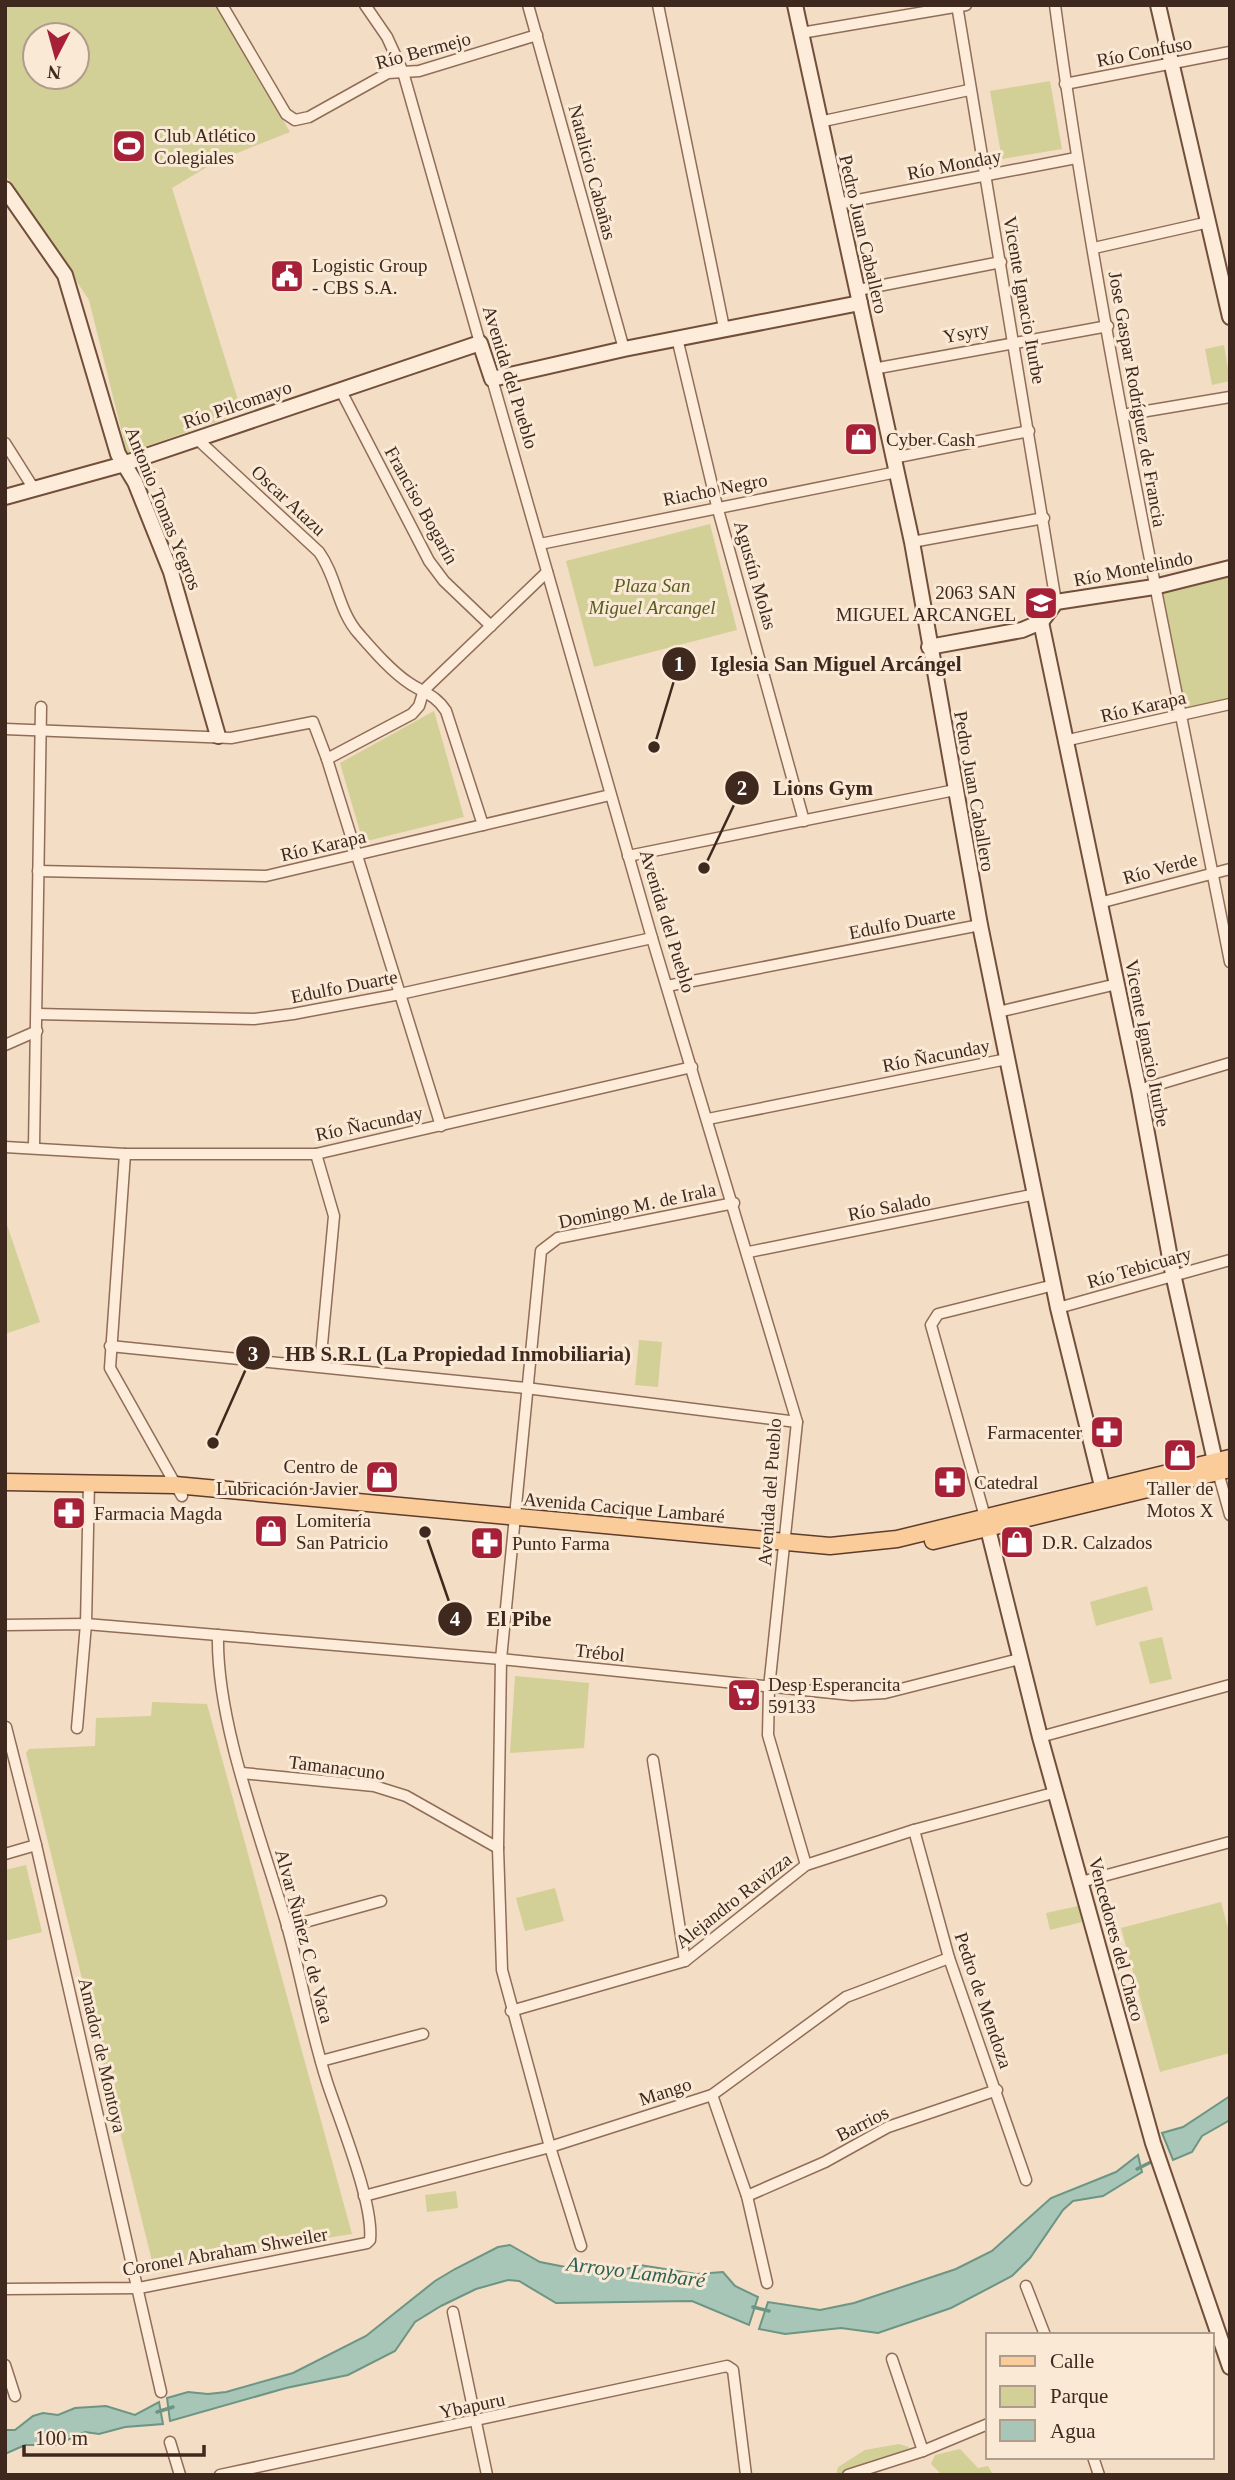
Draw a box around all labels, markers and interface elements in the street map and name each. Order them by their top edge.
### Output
north arrow [21,21,91,91]
street label: Río Bermejo [373,28,473,73]
street label: Río Confuso [1095,32,1194,71]
text: N [46,61,62,84]
street label: Natalicio Cabañas [564,102,621,242]
place label: Club Atlético Colegiales [154,125,256,168]
sports icon: Club Atlético Colegiales [110,127,148,165]
street label: Río Monday [905,145,1003,184]
street label: Pedro Juan Caballero [835,153,892,316]
street label: Vicente Ignacio Iturbe [999,215,1050,386]
place label: Logistic Group - CBS S.A. [312,255,428,298]
public building icon: Logistic Group - CBS S.A. [268,257,306,295]
street label: Jose Gaspar Rodríguez de Francia [1105,269,1170,529]
street label: Avenida del Pueblo [479,303,542,451]
street label: Ysyry [941,318,991,347]
street label: Río Pilcomayo [180,376,294,433]
shop icon: Cyber Cash [842,420,880,458]
street label: Antonio Tomas Yegros [121,424,206,593]
place label: Cyber Cash [886,429,976,450]
street label: Franciso Bogarín [381,443,463,568]
street label: Oscar Atazu [247,461,330,540]
street label: Riacho Negro [661,469,769,510]
street label: Agustín Molas [730,518,781,632]
street label: Río Montelindo [1072,547,1194,590]
park label: Plaza San Miguel Arcangel [587,575,716,618]
place label: 2063 SAN MIGUEL ARCANGEL [836,582,1016,625]
school or university icon: 2063 SAN MIGUEL ARCANGEL [1022,584,1060,622]
callout: Iglesia San Miguel Arcángel [661,643,976,685]
text: 1 [674,652,684,676]
text: Iglesia San Miguel Arcángel [710,652,962,676]
street label: Río Karapa [1098,686,1188,727]
street label: Pedro Juan Caballero [950,709,999,873]
callout: Lions Gym [724,767,887,809]
text: 2 [737,776,747,800]
text: Lions Gym [773,776,873,800]
street label: Río Karapa [278,825,368,866]
street label: Avenida del Pueblo [636,847,699,995]
street label: Río Verde [1121,848,1200,888]
street label: Edulfo Duarte [847,902,957,943]
street label: Vicente Ignacio Iturbe [1121,958,1174,1128]
street label: Edulfo Duarte [289,966,399,1007]
street label: Río Ñacunday [880,1035,992,1076]
street label: Río Ñacunday [313,1102,425,1145]
street label: Domingo M. de Irala [556,1178,718,1232]
street label: Río Salado [846,1188,932,1225]
street label: Río Tebicuary [1085,1242,1194,1292]
callout: HB S.R.L (La Propiedad Inmobiliaria) [235,1332,645,1374]
text: 3 [248,1342,258,1366]
text: HB S.R.L (La Propiedad Inmobiliaria) [285,1342,631,1366]
pharmacy icon: Farmacenter [1088,1413,1126,1451]
street label: Avenida del Pueblo [754,1417,785,1567]
place label: Farmacenter [987,1422,1083,1443]
shop icon: Taller de Motos X [1161,1436,1199,1474]
place label: Centro de Lubricación Javier [216,1456,359,1499]
shop icon: Centro de Lubricación Javier [363,1458,401,1496]
pharmacy icon: Catedral [931,1463,969,1501]
place label: Catedral [974,1472,1038,1493]
place label: Taller de Motos X [1146,1478,1214,1521]
street label: Avenida Cacique Lambaré [522,1488,726,1527]
pharmacy icon: Farmacia Magda [50,1494,88,1532]
place label: Farmacia Magda [94,1503,223,1524]
place label: Lomitería San Patricio [296,1510,388,1553]
shop icon: Lomitería San Patricio [252,1512,290,1550]
shop icon: D.R. Calzados [998,1523,1036,1561]
pharmacy icon: Punto Farma [468,1524,506,1562]
place label: D.R. Calzados [1042,1532,1152,1553]
place label: Punto Farma [512,1533,610,1554]
callout: El Pibe [437,1598,565,1640]
text: 4 [450,1607,461,1631]
text: El Pibe [487,1607,551,1631]
street label: Trébol [574,1639,626,1666]
place label: Desp Esperancita 59133 [768,1674,901,1717]
supermarket icon: Desp Esperancita 59133 [725,1676,763,1714]
street label: Tamanacuno [288,1751,386,1784]
street label: Alvar Ñuñez C de Vaca [271,1847,338,2026]
street label: Alejandro Ravizza [671,1848,796,1952]
street label: Vencedores del Chaco [1085,1855,1149,2023]
street label: Pedro de Mendoza [950,1929,1017,2071]
street label: Amador de Montoya [74,1976,131,2135]
street label: Mango [636,2073,694,2110]
street label: Barrios [833,2101,892,2145]
street label: Coronel Abraham Shweiler [121,2223,330,2280]
water label: Arroyo Lambaré [563,2251,709,2293]
legend [986,2333,1214,2459]
text: Calle [1050,2349,1094,2373]
text: Parque [1050,2384,1108,2408]
street label: Ybapuru [437,2388,507,2423]
scale bar [24,2414,205,2458]
text: Agua [1050,2419,1096,2443]
text: 100 m [35,2426,88,2450]

